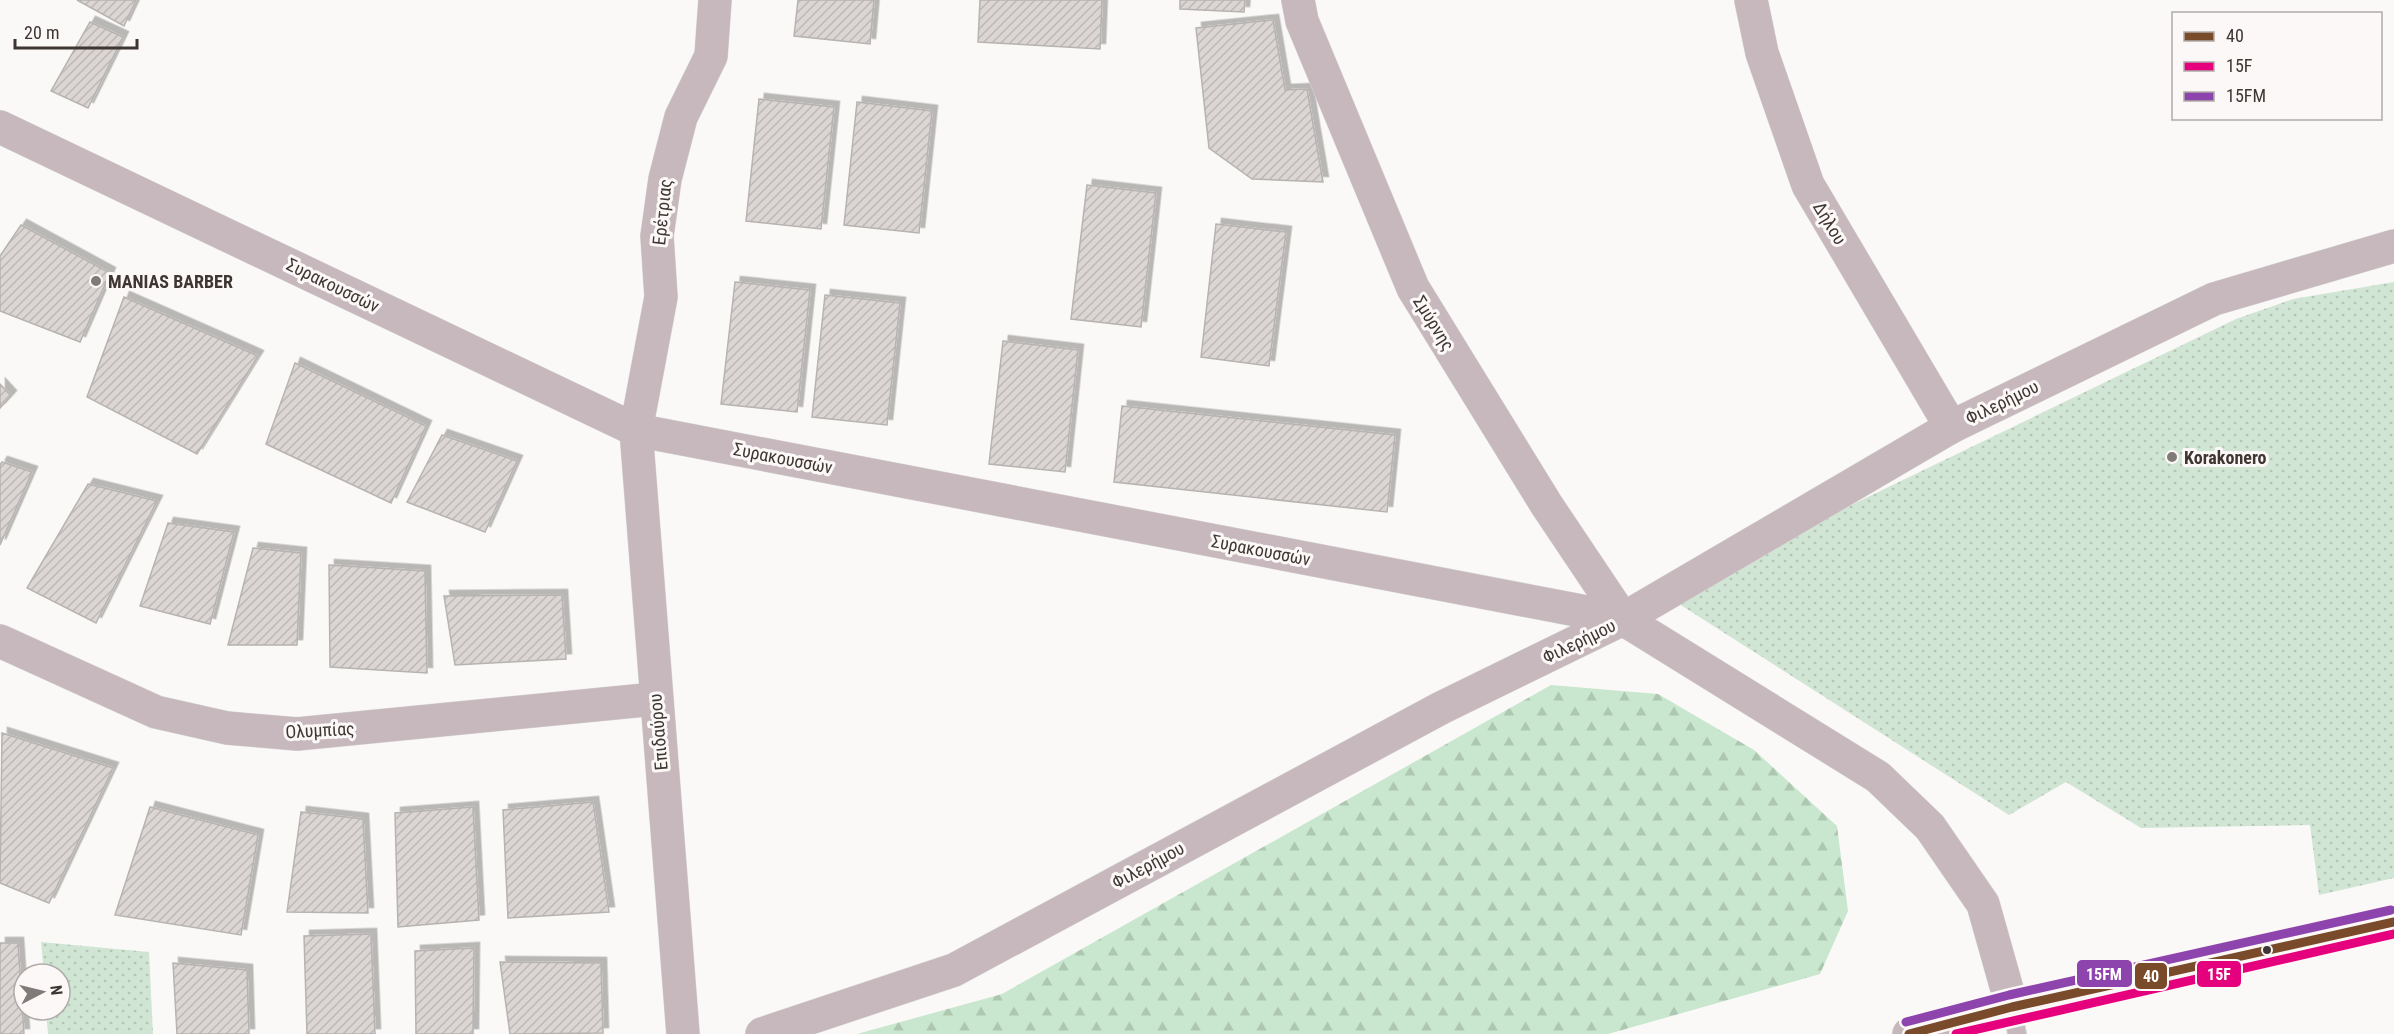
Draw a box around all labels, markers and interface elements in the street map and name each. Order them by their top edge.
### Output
scale bar [15,12,136,50]
legend [2172,12,2382,120]
text: 20 m [24,22,59,43]
text: 40 [2226,25,2244,46]
text: 15F [2226,55,2253,76]
text: 15FM [2226,85,2266,106]
street label: Ερέτριας [648,178,676,246]
street label: Δήλου [1809,198,1851,248]
street label: Συρακουσσών [283,254,383,317]
place label: MANIAS BARBER [108,271,233,292]
marker: MANIAS BARBER [89,274,103,288]
street label: Σμύρνης [1409,292,1459,354]
street label: Φιλερήμου [1962,375,2042,429]
street label: Συρακουσσών [732,438,835,478]
place label: Korakonero [2184,447,2267,468]
marker: Korakonero [2165,450,2179,464]
street label: Συρακουσσών [1210,530,1313,570]
street label: Φιλερήμου [1539,614,1619,668]
street label: Επιδαύρου [644,693,672,771]
street label: Ολυμπίας [285,718,355,742]
street label: Φιλερήμου [1108,837,1188,893]
unlabelled marker [2261,944,2273,956]
line badge: 15FM [2076,959,2133,988]
line badge: 15F [2196,960,2242,988]
north arrow [12,962,72,1022]
line badge: 40 [2134,962,2168,990]
text: 15FM [2086,965,2122,984]
text: 15F [2207,965,2231,984]
text: 40 [2143,967,2159,986]
text: N [46,984,66,996]

